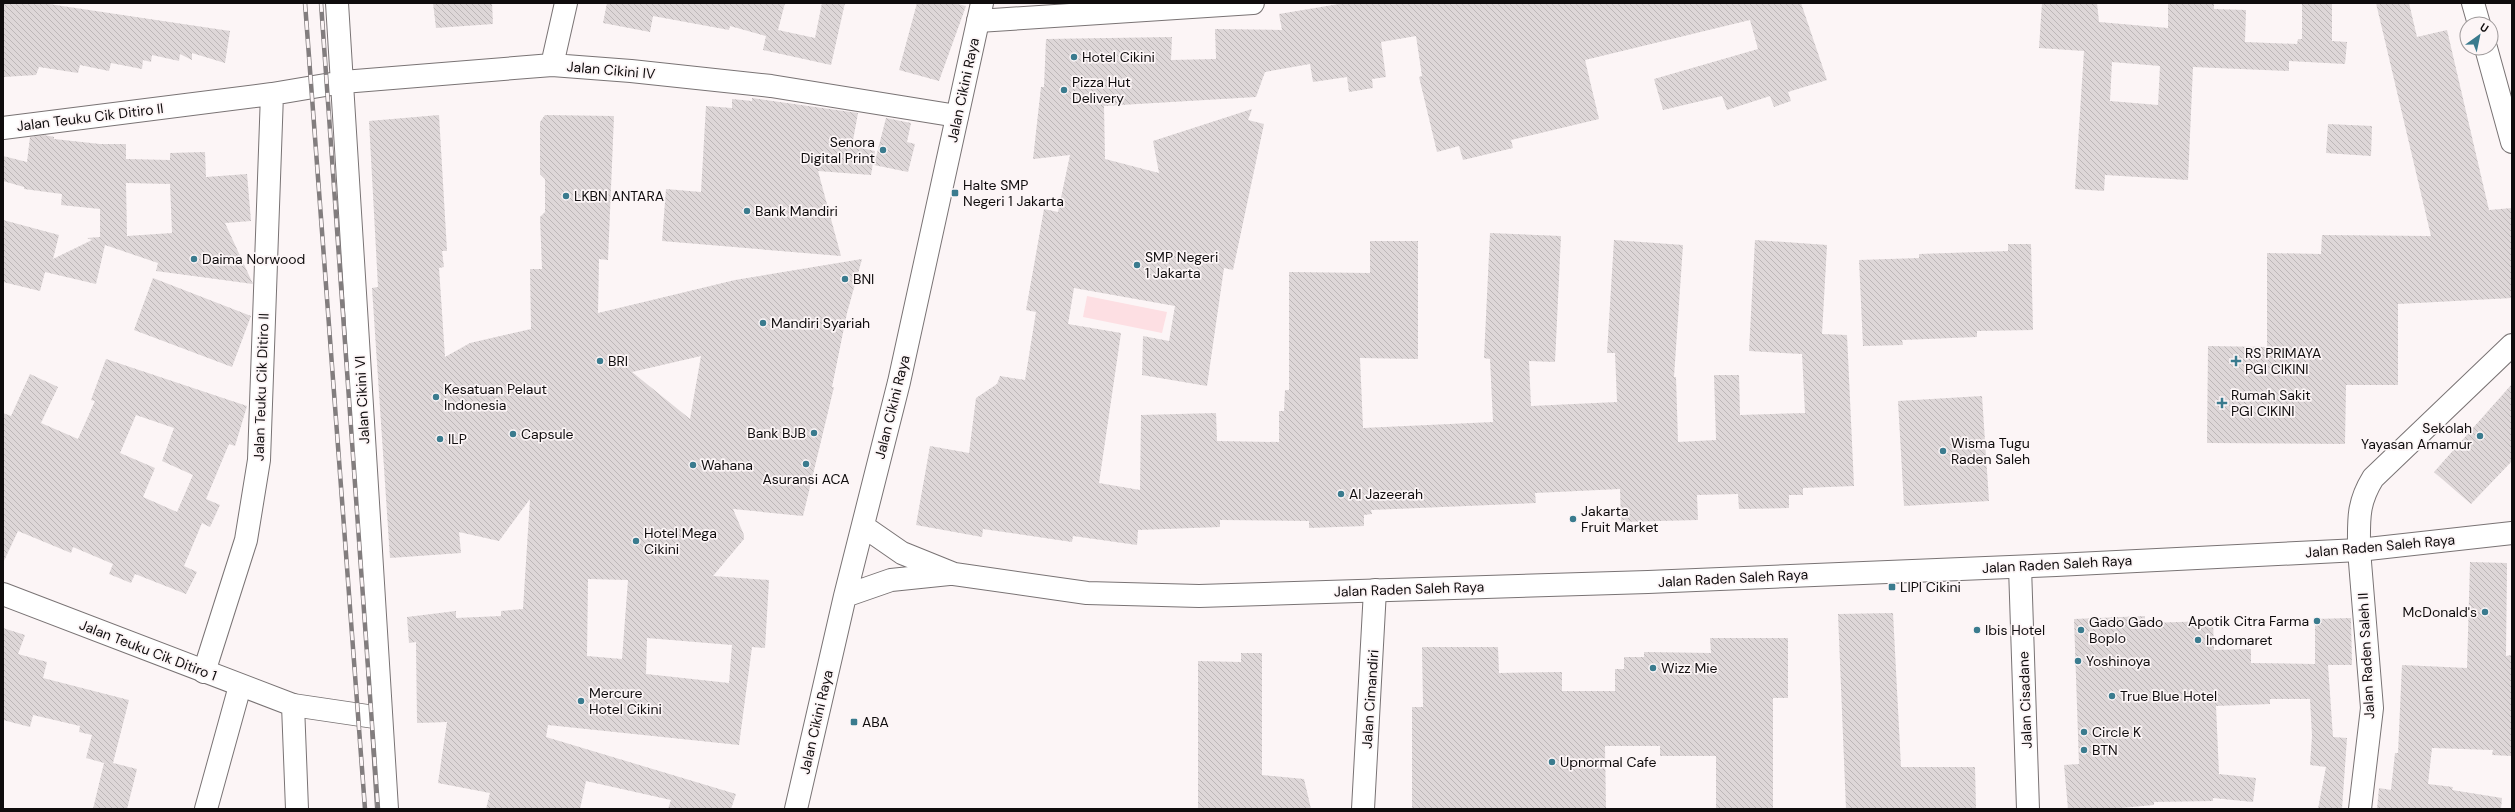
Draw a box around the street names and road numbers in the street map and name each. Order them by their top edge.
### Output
street label: Jalan Cikini Raya [943,36,983,144]
street label: Jalan Cikini IV [566,57,657,83]
street label: Jalan Teuku Cik Ditiro II [15,99,165,135]
street label: Jalan Teuku Cik Ditiro II [249,313,273,461]
street label: Jalan Cikini Raya [870,353,914,461]
street label: Jalan Cikini VI [351,355,373,445]
street label: Jalan Raden Saleh Raya [2304,530,2456,562]
street label: Jalan Raden Saleh Raya [1981,551,2133,577]
street label: Jalan Raden Saleh Raya [1657,565,1809,591]
street label: Jalan Raden Saleh Raya [1334,577,1484,601]
street label: Jalan Raden Saleh II [2354,592,2378,720]
street label: Jalan Teuku Cik Ditiro 1 [77,615,219,685]
street label: Jalan Cimandiri [1358,649,1382,749]
street label: Jalan Cisadane [2014,651,2036,749]
street label: Jalan Cikini Raya [795,668,837,776]

